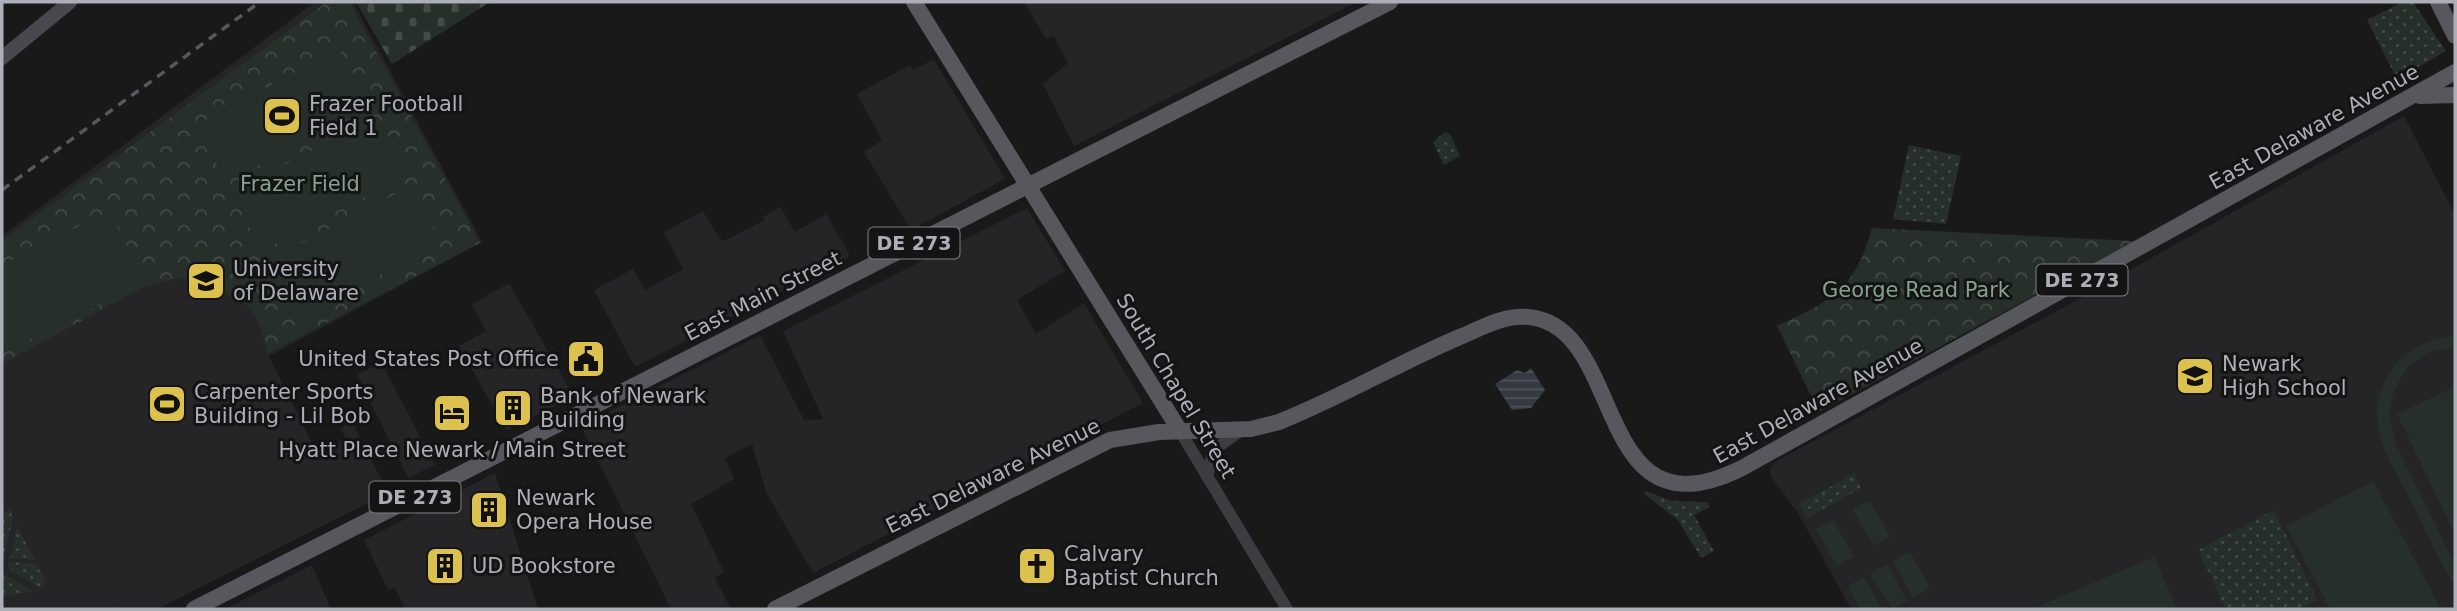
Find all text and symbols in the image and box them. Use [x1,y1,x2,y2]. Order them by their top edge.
street label: East Delaware Avenue [2205,59,2423,195]
place label: Frazer Football Field 1 [309,92,463,140]
sports icon: Frazer Football Field 1 [261,95,303,137]
park label: Frazer Field [240,172,360,196]
road number: DE 273 [869,228,960,258]
street label: East Main Street [681,246,845,346]
place label: University of Delaware [233,257,359,305]
school or university icon: University of Delaware [185,260,227,302]
road number: DE 273 [2036,264,2128,296]
park label: George Read Park [1822,278,2011,302]
street label: South Chapel Street [1111,289,1241,483]
street label: East Delaware Avenue [1709,333,1927,469]
public building icon: United States Post Office [565,338,607,380]
place label: United States Post Office [298,347,559,371]
place label: Newark High School [2222,352,2347,400]
school or university icon: Newark High School [2174,355,2216,397]
place label: Carpenter Sports Building - Lil Bob [194,380,374,428]
sports icon: Carpenter Sports Building - Lil Bob [146,383,188,425]
place label: Bank of Newark Building [540,384,707,432]
building icon: Bank of Newark Building [492,387,534,429]
hotel icon: Hyatt Place Newark / Main Street [431,392,473,434]
street label: East Delaware Avenue [882,414,1104,538]
place label: Hyatt Place Newark / Main Street [278,438,626,462]
road number: DE 273 [370,482,460,512]
place label: Newark Opera House [516,486,653,534]
building icon: Newark Opera House [468,489,510,531]
place label: Calvary Baptist Church [1064,542,1219,590]
building icon: UD Bookstore [424,545,466,587]
church icon: Calvary Baptist Church [1016,545,1058,587]
place label: UD Bookstore [472,554,616,578]

